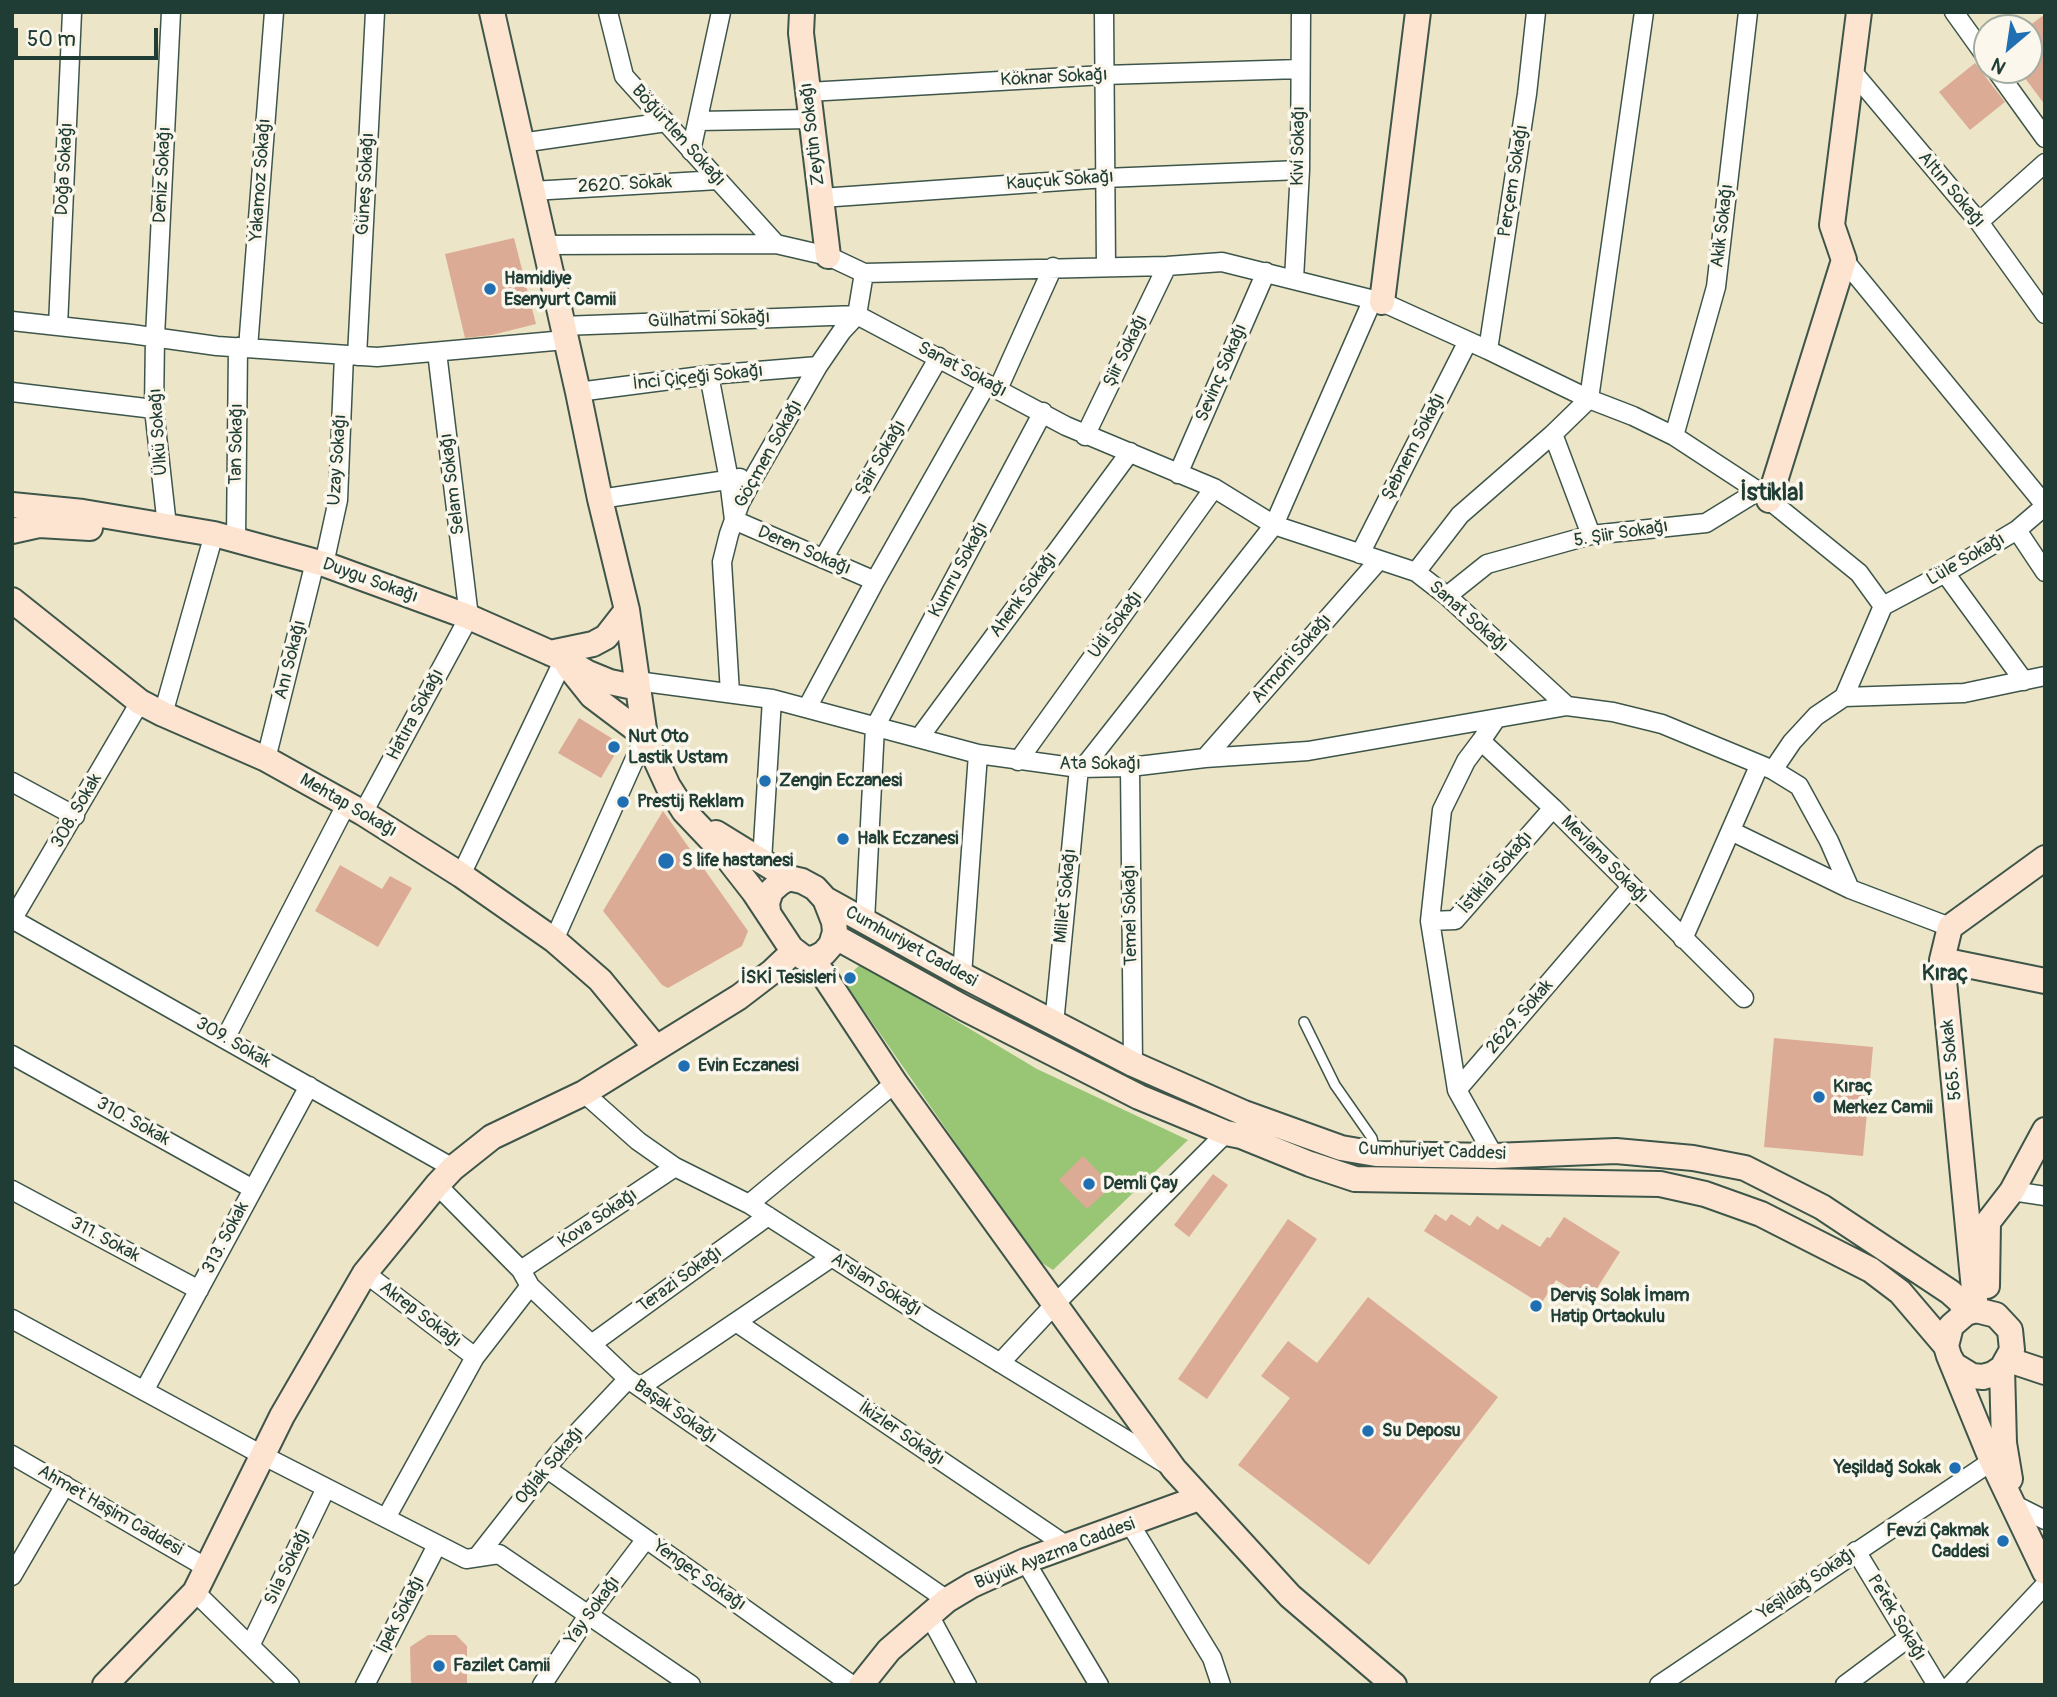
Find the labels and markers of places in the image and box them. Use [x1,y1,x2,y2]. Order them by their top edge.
place label: Hamidiye Esenyurt Camii [504,268,616,310]
marker: Hamidiye Esenyurt Camii [482,281,498,297]
place label: Nut Oto Lastik Ustam [628,726,728,768]
marker: Nut Oto Lastik Ustam [606,739,622,755]
place label: Zengin Eczanesi [779,770,902,792]
marker: Zengin Eczanesi [757,773,773,789]
place label: Prestij Reklam [637,791,744,813]
marker: Prestij Reklam [615,794,631,810]
place label: Halk Eczanesi [857,828,958,850]
marker: Halk Eczanesi [835,831,851,847]
place label: S life hastanesi [682,850,793,872]
marker: S life hastanesi [656,851,676,871]
place label: İSKİ Tesisleri [741,967,836,989]
marker: İSKİ Tesisleri [842,970,858,986]
place label: Evin Eczanesi [698,1055,799,1077]
marker: Evin Eczanesi [676,1058,692,1074]
place label: Kıraç Merkez Camii [1833,1076,1933,1118]
marker: Kıraç Merkez Camii [1811,1089,1827,1105]
place label: Demli Çay [1103,1173,1178,1195]
marker: Demli Çay [1081,1176,1097,1192]
place label: Derviş Solak İmam Hatip Ortaokulu [1550,1285,1689,1328]
marker: Derviş Solak İmam Hatip Ortaokulu [1528,1298,1544,1314]
place label: Su Deposu [1382,1420,1461,1442]
marker: Su Deposu [1360,1423,1376,1439]
place label: Yeşildağ Sokak [1834,1457,1941,1479]
marker: Yeşildağ Sokak [1947,1460,1963,1476]
place label: Fevzi Çakmak Caddesi [1886,1520,1989,1562]
marker: Fevzi Çakmak Caddesi [1995,1533,2011,1549]
place label: Fazilet Camii [453,1655,550,1677]
marker: Fazilet Camii [431,1658,447,1674]

